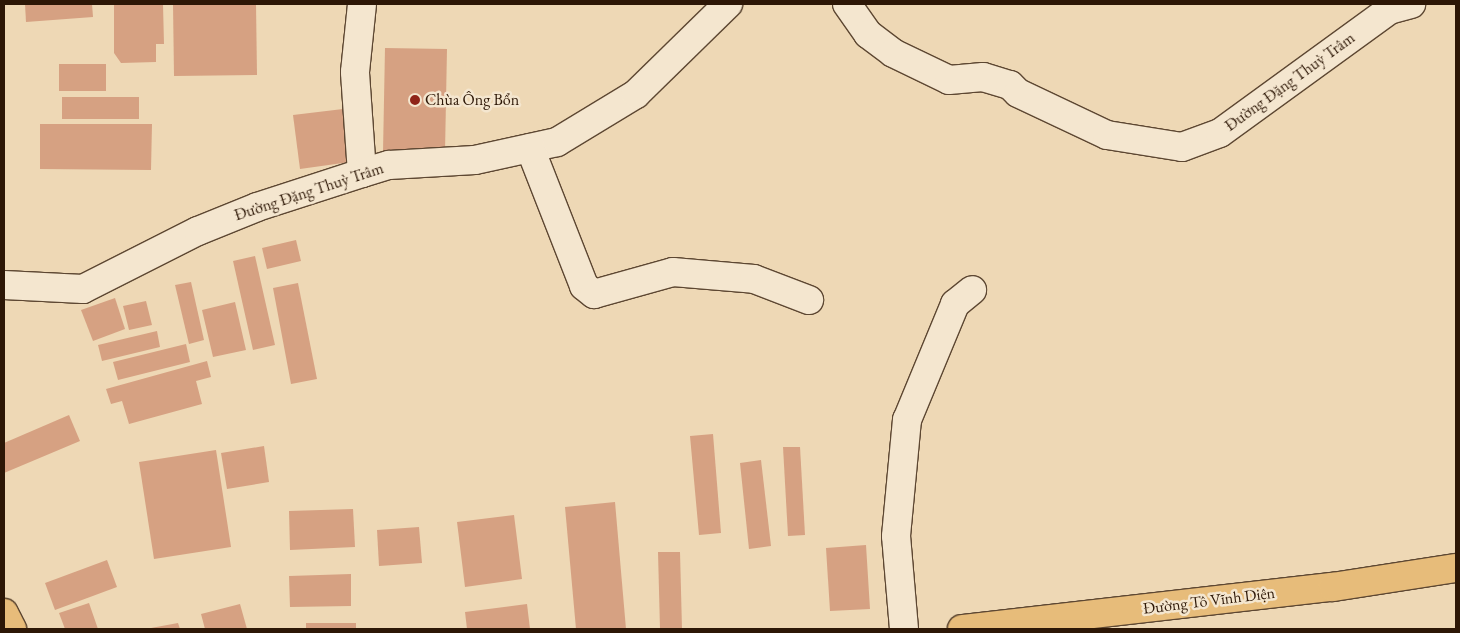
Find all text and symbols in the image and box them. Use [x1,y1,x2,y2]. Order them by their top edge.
street label: Đường Đặng Thuỳ Trâm [1221,28,1359,136]
place label: Chùa Ông Bổn [425,90,519,110]
marker: Chùa Ông Bổn [409,94,421,106]
street label: Đường Đặng Thuỳ Trâm [232,159,386,225]
street label: Đường Tô Vĩnh Diện [1142,583,1276,619]

